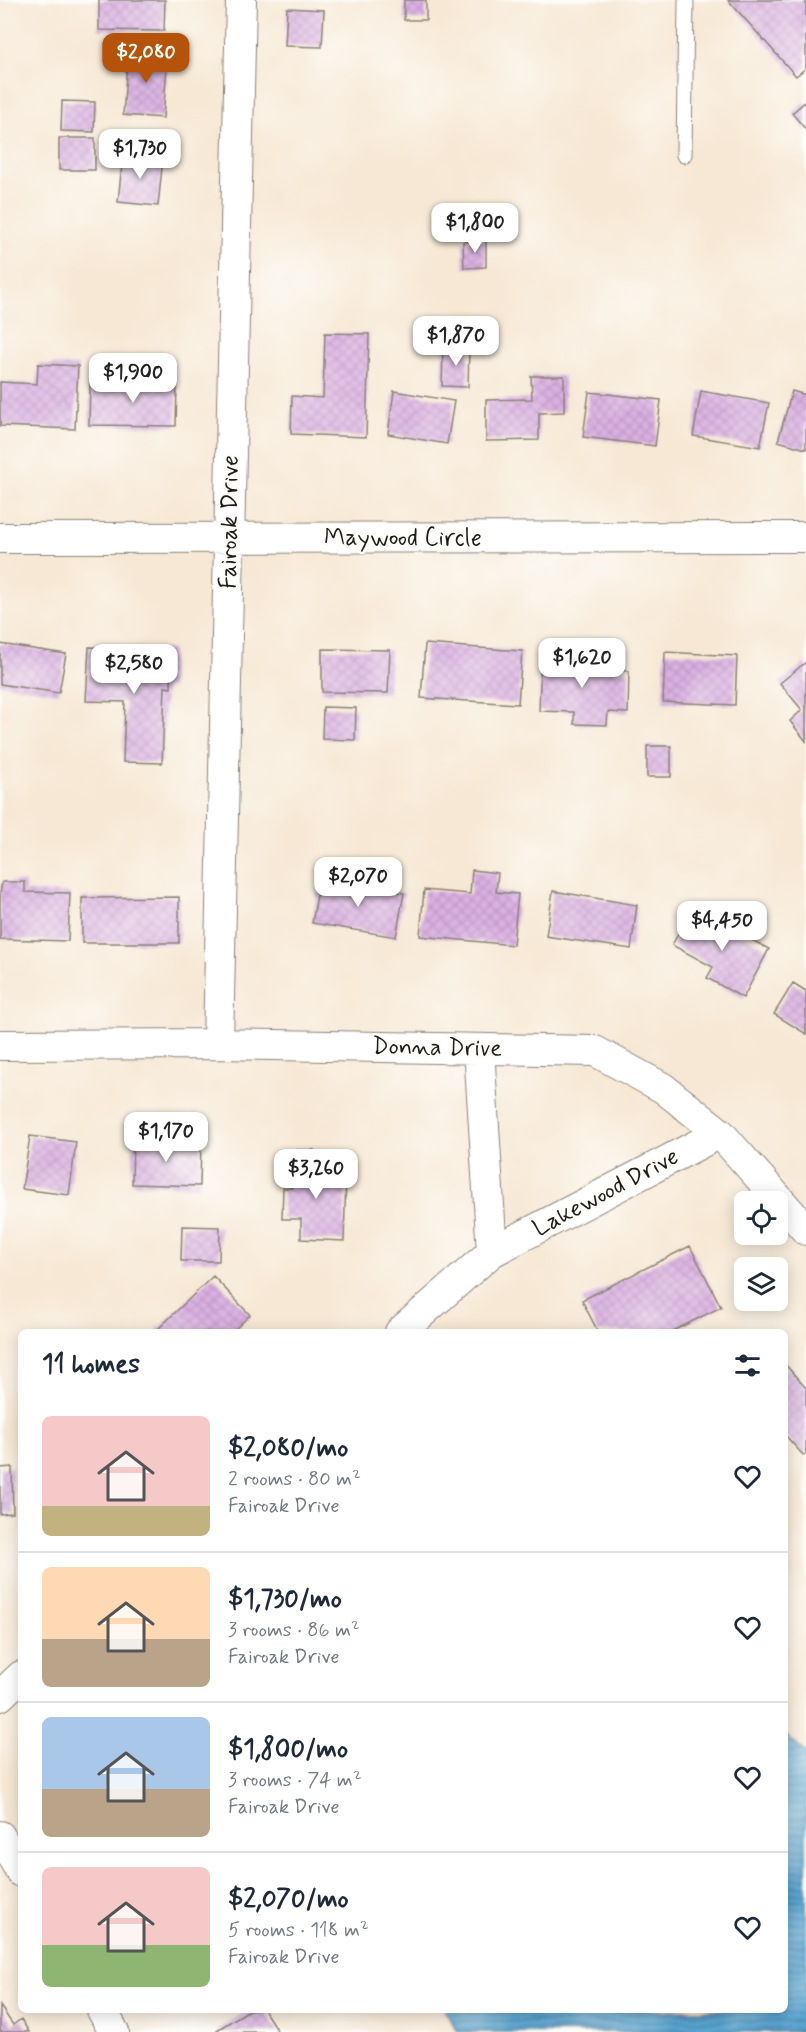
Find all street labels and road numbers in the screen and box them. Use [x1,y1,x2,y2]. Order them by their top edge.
street label: Fairoak Drive [213,455,247,589]
street label: Maywood Circle [324,523,482,554]
street label: Donna Drive [372,1031,502,1065]
street label: Lakewood Drive [528,1142,684,1244]

